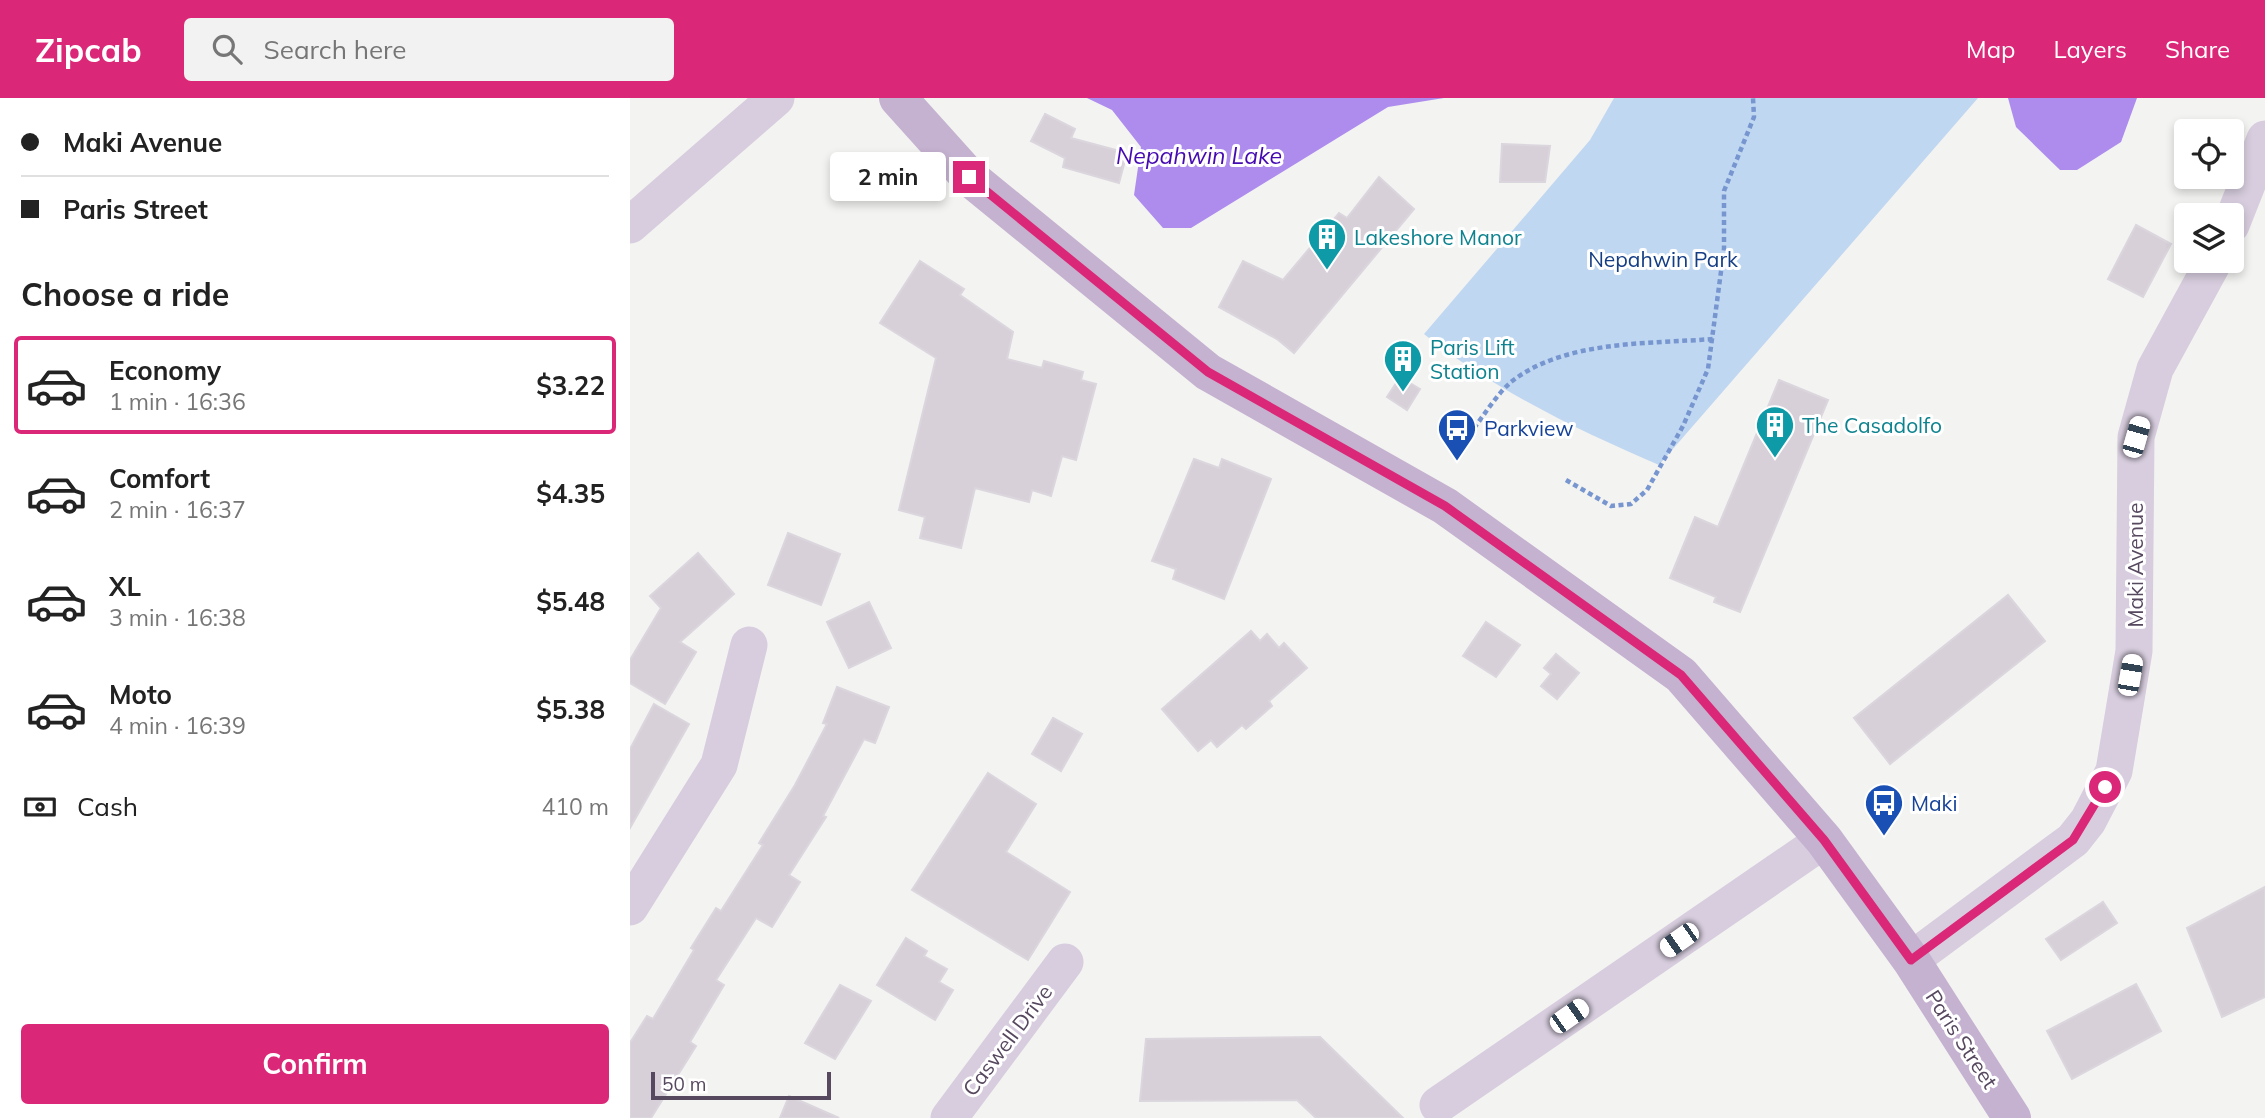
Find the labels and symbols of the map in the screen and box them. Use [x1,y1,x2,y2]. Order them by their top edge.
water label: Nepahwin Lake [1116,141,1282,170]
callout: 2 min [829,153,944,202]
route end [953,161,985,193]
building icon: Lakeshore Manor [1306,216,1348,271]
place label: Lakeshore Manor [1354,224,1522,250]
park label: Nepahwin Park [1588,246,1738,272]
place label: Paris Lift Station [1430,334,1515,384]
building icon: Paris Lift Station [1382,338,1424,393]
building icon: The Casadolfo [1754,404,1796,459]
bus stop icon: Parkview [1436,407,1478,462]
place label: The Casadolfo [1802,412,1942,438]
car [2121,414,2152,460]
place label: Parkview [1484,415,1574,441]
street label: Maki Avenue [2122,502,2148,628]
car [2117,652,2144,698]
route start [2089,771,2121,803]
bus stop icon: Maki [1863,782,1905,837]
place label: Maki [1911,790,1957,816]
car [1656,919,1703,961]
street label: Caswell Drive [957,979,1057,1101]
street label: Paris Street [1920,985,2004,1093]
car [1546,995,1593,1037]
scale bar [651,1069,831,1101]

